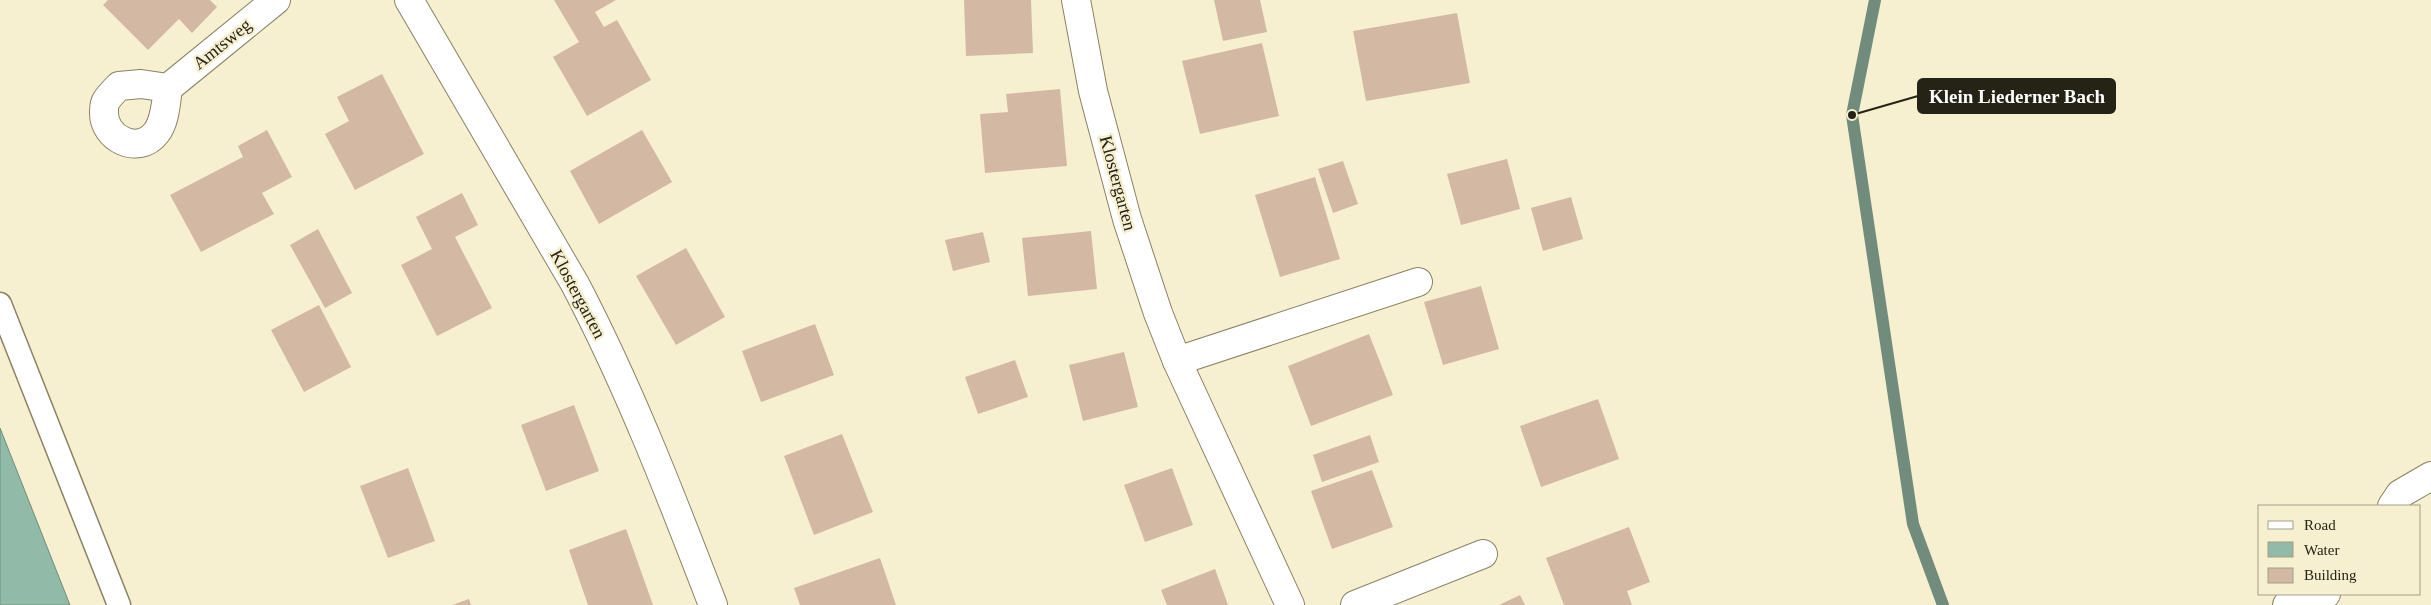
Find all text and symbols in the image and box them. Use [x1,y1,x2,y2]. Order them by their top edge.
street label: Amtsweg [189,15,255,73]
callout: Klein Liederner Bach [1918,79,2115,113]
text: Klein Liederner Bach [1929,86,2105,107]
street label: Klostergarten [1096,133,1140,233]
street label: Klostergarten [546,246,610,342]
legend [2258,505,2421,595]
text: Road [2304,517,2336,533]
text: Water [2304,542,2339,558]
text: Building [2304,567,2357,583]

